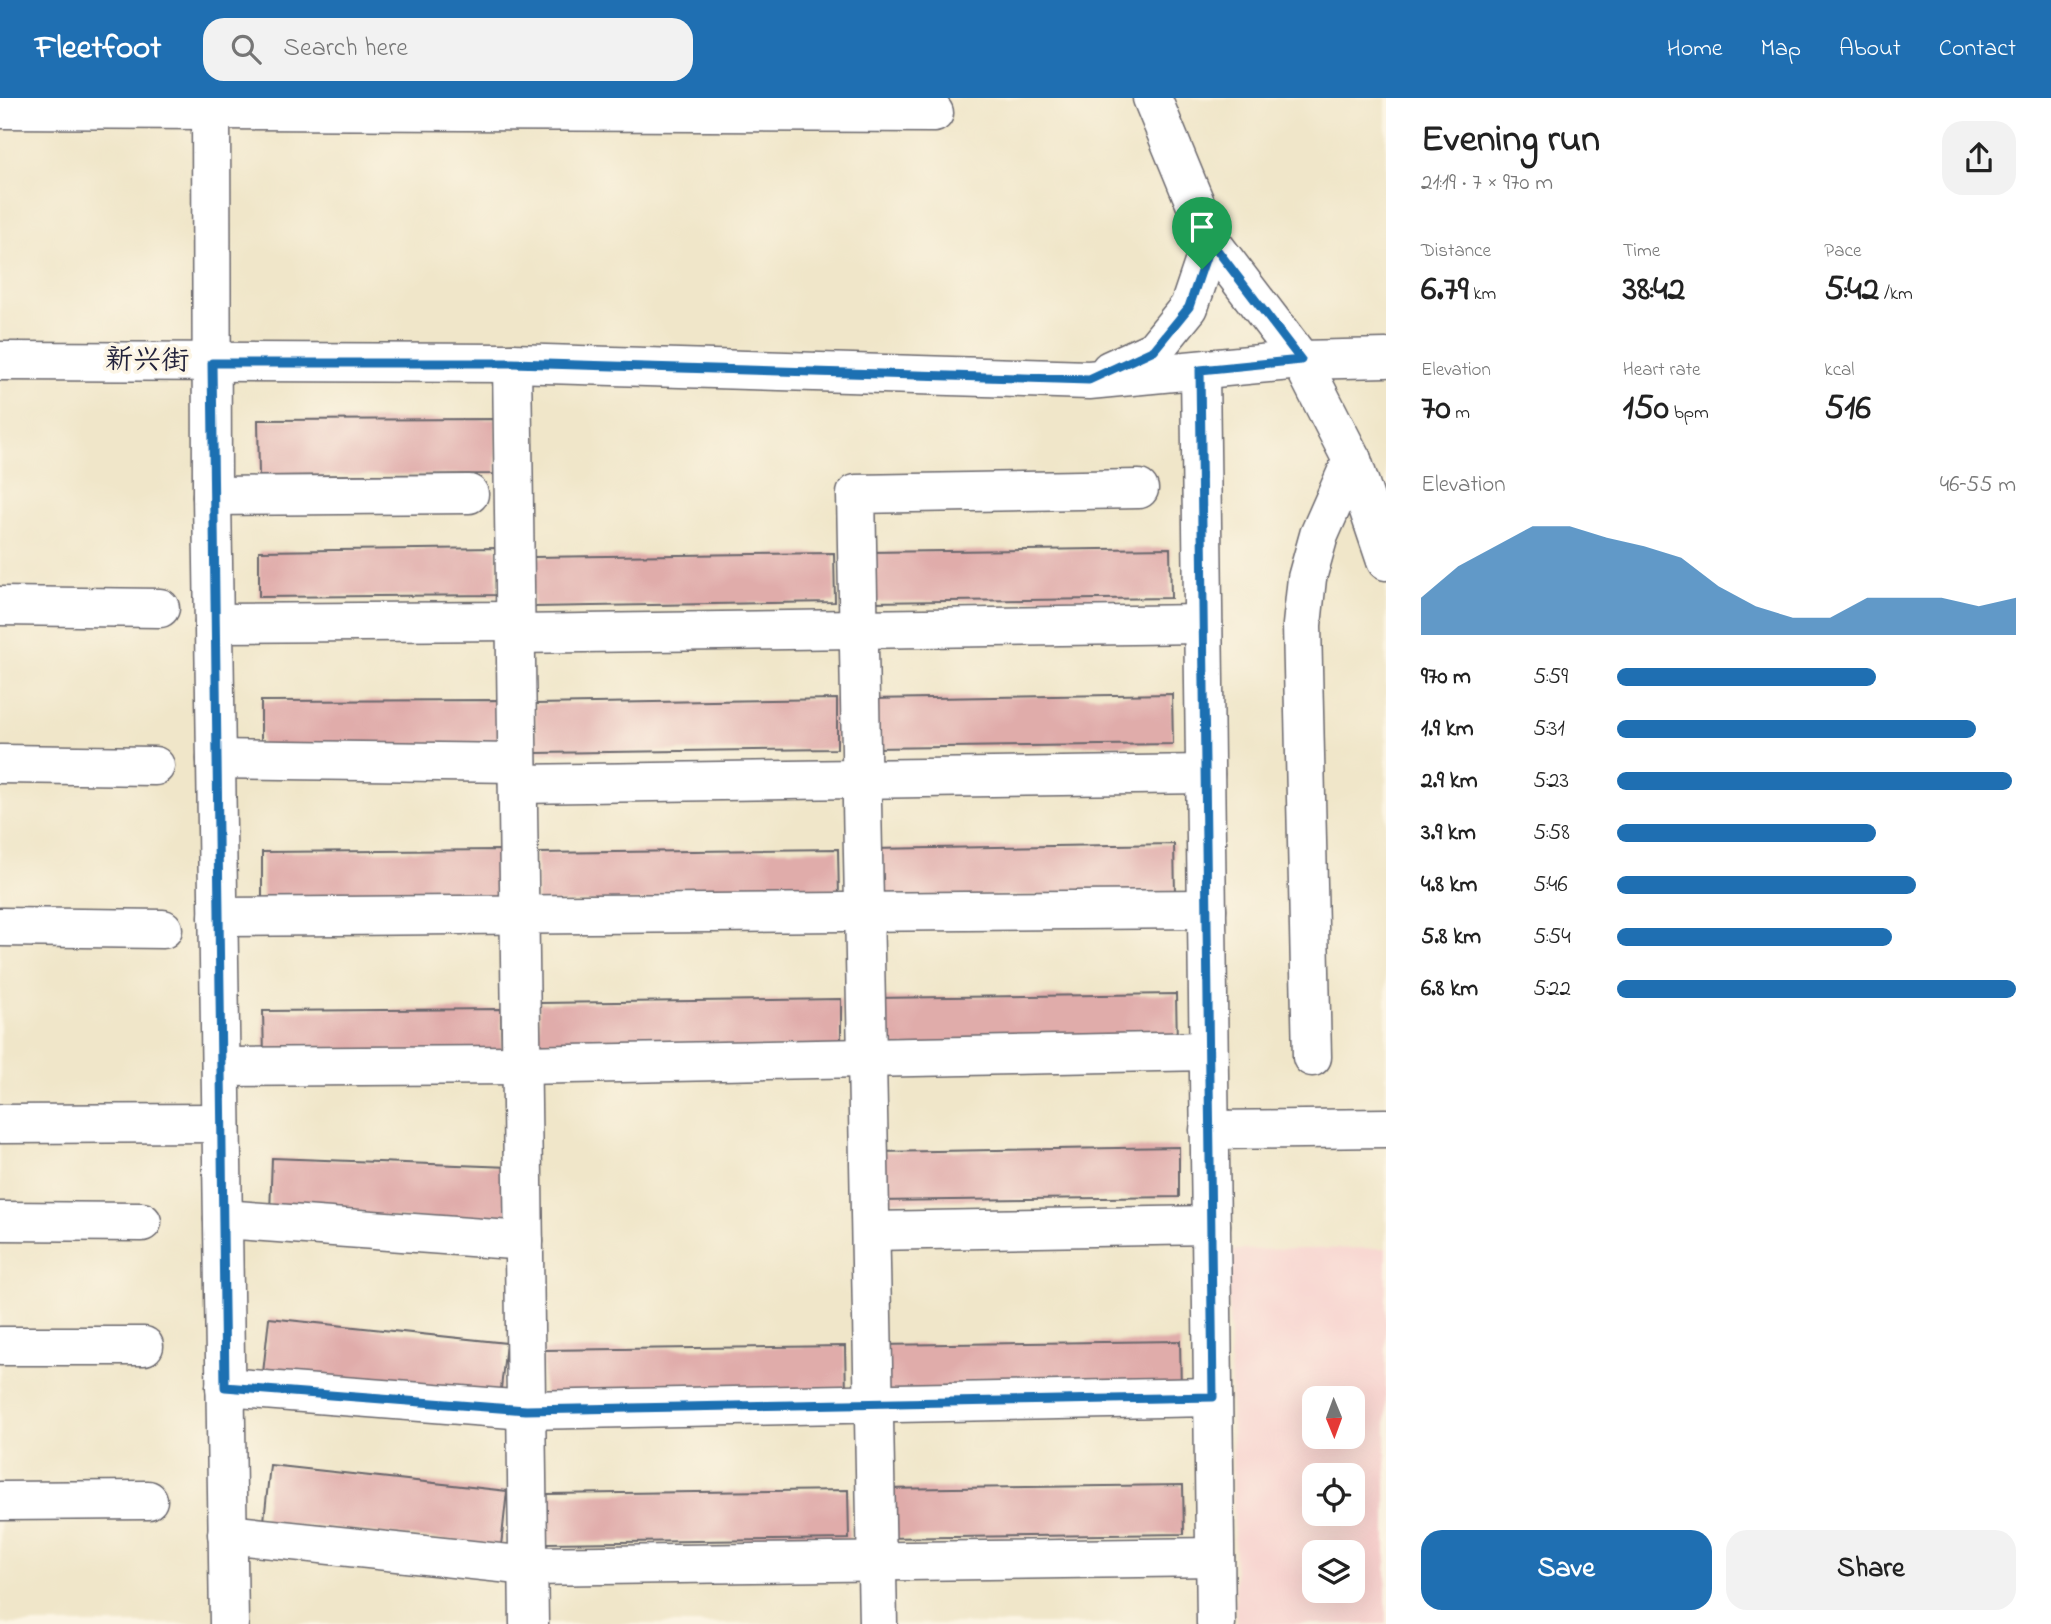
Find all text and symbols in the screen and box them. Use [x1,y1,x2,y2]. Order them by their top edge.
search box [203,18,693,81]
text: Fleetfoot [35,25,161,73]
icon: search [227,30,265,68]
text: Search here [283,30,408,68]
text: Home [1667,32,1723,67]
text: Map [1761,32,1801,67]
text: About [1839,32,1901,67]
text: Contact [1939,32,2016,67]
text: Evening run [1421,113,1600,169]
button: share [1942,121,2016,195]
text: 21:19 · 7 × 970 m [1421,167,1553,200]
pin [1172,197,1232,269]
icon: arrive [1183,208,1221,246]
text: Distance [1421,238,1491,265]
text: Time [1623,238,1660,265]
text: Pace [1824,238,1861,265]
text: 6.79 [1421,265,1469,316]
text: 38:42 [1623,265,1685,316]
text: 5:42 [1824,265,1879,316]
text: km [1469,281,1496,308]
text: /km [1879,281,1913,308]
street label: 新兴街 [105,341,189,383]
text: Elevation [1421,357,1491,384]
text: Heart rate [1623,357,1701,384]
text: kcal [1824,357,1855,384]
text: 70 [1421,384,1451,435]
text: 150 [1623,384,1669,435]
text: 516 [1824,384,1871,435]
text: m [1451,400,1470,427]
text: bpm [1669,400,1709,427]
text: Elevation [1421,469,1506,502]
text: 46–55 m [1940,469,2016,502]
text: 970 m [1421,661,1471,694]
text: 5:59 [1533,661,1568,694]
text: 1.9 km [1421,713,1474,746]
text: 5:31 [1533,713,1565,746]
text: 2.9 km [1421,765,1478,798]
text: 5:23 [1533,765,1569,798]
text: 3.9 km [1421,817,1476,850]
text: 5:58 [1533,817,1570,850]
text: 4.8 km [1421,869,1477,902]
text: 5:46 [1533,869,1568,902]
text: 5.8 km [1421,921,1481,954]
text: 5:54 [1533,921,1571,954]
text: 6.8 km [1421,973,1478,1006]
text: 5:22 [1533,973,1571,1006]
north arrow [1302,1386,1365,1449]
map controls [1302,1386,1365,1603]
button: locate [1302,1463,1365,1526]
button: Save [1421,1530,1712,1610]
button: Share [1726,1530,2016,1610]
button: layers [1302,1540,1365,1603]

